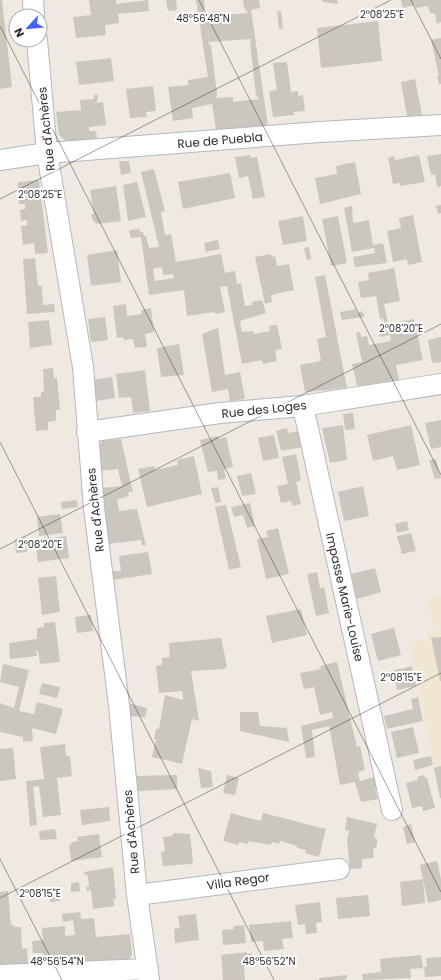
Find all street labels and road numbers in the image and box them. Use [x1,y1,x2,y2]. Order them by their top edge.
street label: Rue d'Achères [33,86,59,172]
street label: Rue de Puebla [177,128,263,152]
street label: Rue des Loges [221,396,307,422]
street label: Rue d'Achères [82,467,108,553]
street label: Impasse Marie-Louise [322,531,368,663]
street label: Rue d'Achères [119,789,143,875]
street label: Villa Regor [205,868,271,894]

